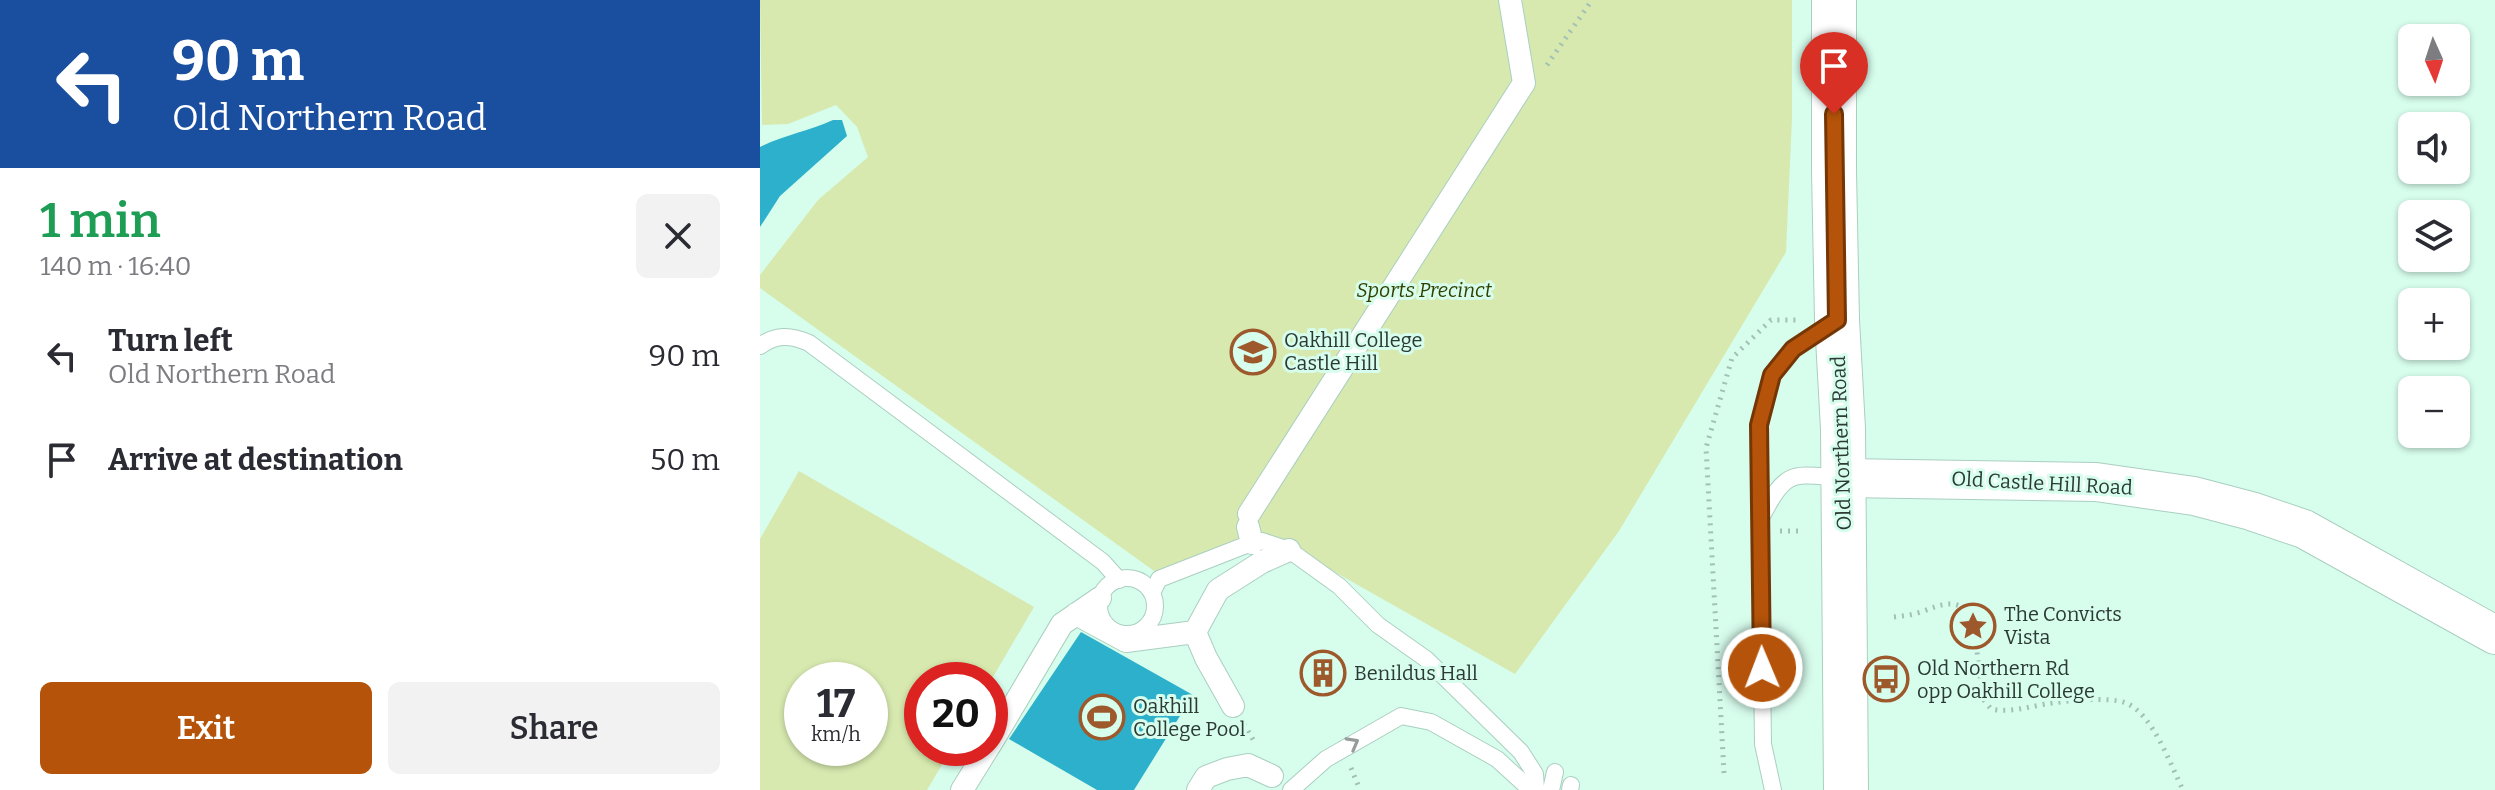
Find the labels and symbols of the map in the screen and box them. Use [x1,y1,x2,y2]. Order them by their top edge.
north arrow [2398,24,2470,96]
pin [1800,32,1868,114]
park label: Sports Precinct [1356,278,1493,302]
school or university icon: Oakhill College Castle Hill [1229,328,1277,376]
place label: Oakhill College Castle Hill [1284,328,1423,375]
street label: Old Northern Road [1826,355,1856,531]
street label: Old Castle Hill Road [1951,466,2133,500]
place icon: The Convicts Vista [1949,602,1997,650]
place label: The Convicts Vista [2004,602,2122,649]
position arrow [1720,626,1804,710]
building icon: Benildus Hall [1299,649,1347,697]
bus stop icon: Old Northern Rd opp Oakhill College [1862,655,1910,703]
place label: Old Northern Rd opp Oakhill College [1917,656,2095,703]
place label: Benildus Hall [1354,661,1478,685]
speed limit sign: 20 [904,662,1008,766]
sports icon: Oakhill College Pool [1078,693,1126,741]
place label: Oakhill College Pool [1133,694,1246,741]
one-way arrow [1344,737,1358,753]

